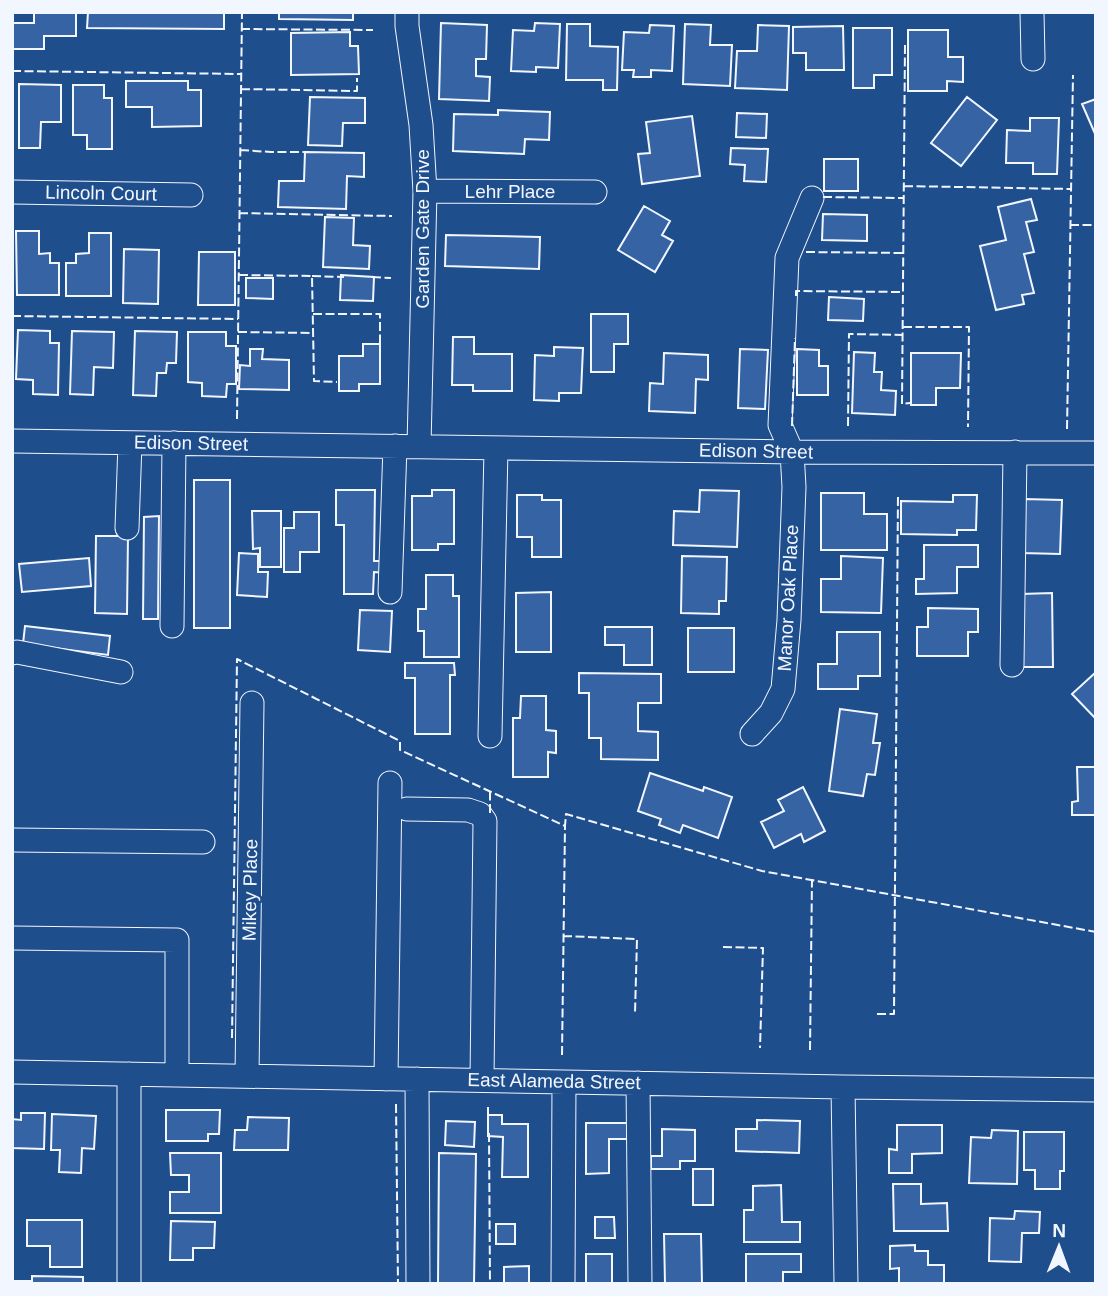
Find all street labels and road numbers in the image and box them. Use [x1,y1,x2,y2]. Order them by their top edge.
street label: Garden Gate Drive [412,149,433,309]
street label: Lehr Place [465,181,555,202]
street label: Lincoln Court [45,182,158,204]
street label: Edison Street [134,432,249,455]
street label: Edison Street [699,440,814,463]
street label: Manor Oak Place [774,524,802,672]
street label: Mikey Place [239,839,261,941]
street label: East Alameda Street [467,1069,641,1093]

